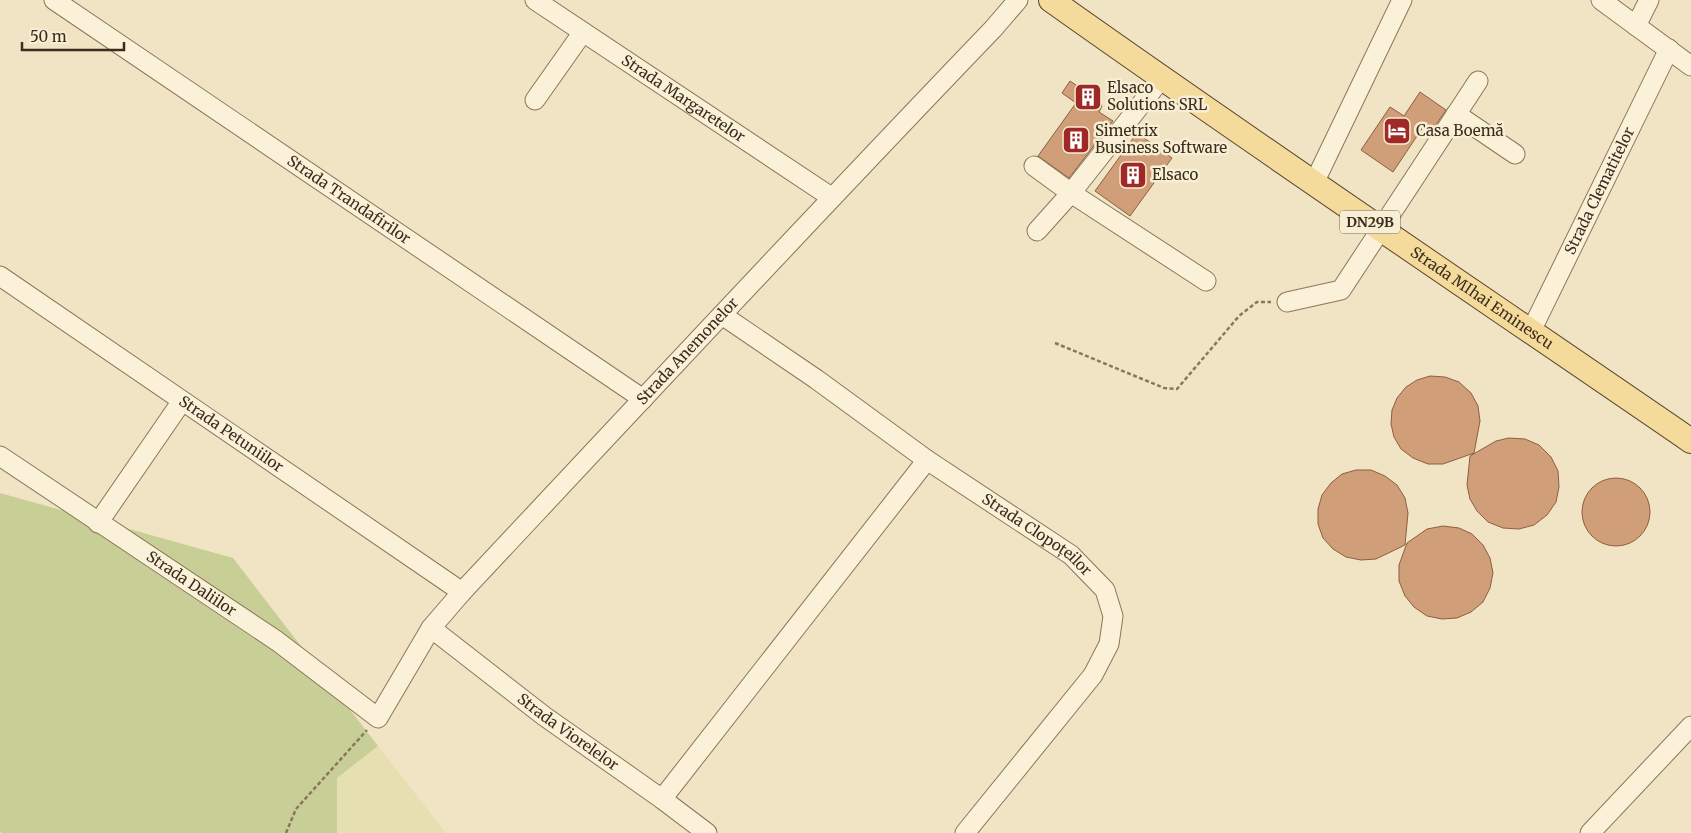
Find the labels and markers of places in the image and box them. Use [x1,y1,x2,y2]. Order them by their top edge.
place label: Elsaco Solutions SRL [1107,78,1208,114]
building icon: Elsaco Solutions SRL [1073,82,1103,112]
hotel icon: Casa Boemă [1382,116,1412,146]
place label: Simetrix Business Software [1095,121,1227,157]
place label: Casa Boemă [1416,121,1504,140]
building icon: Simetrix Business Software [1061,125,1091,155]
building icon: Elsaco [1118,160,1148,190]
place label: Elsaco [1152,165,1198,184]

